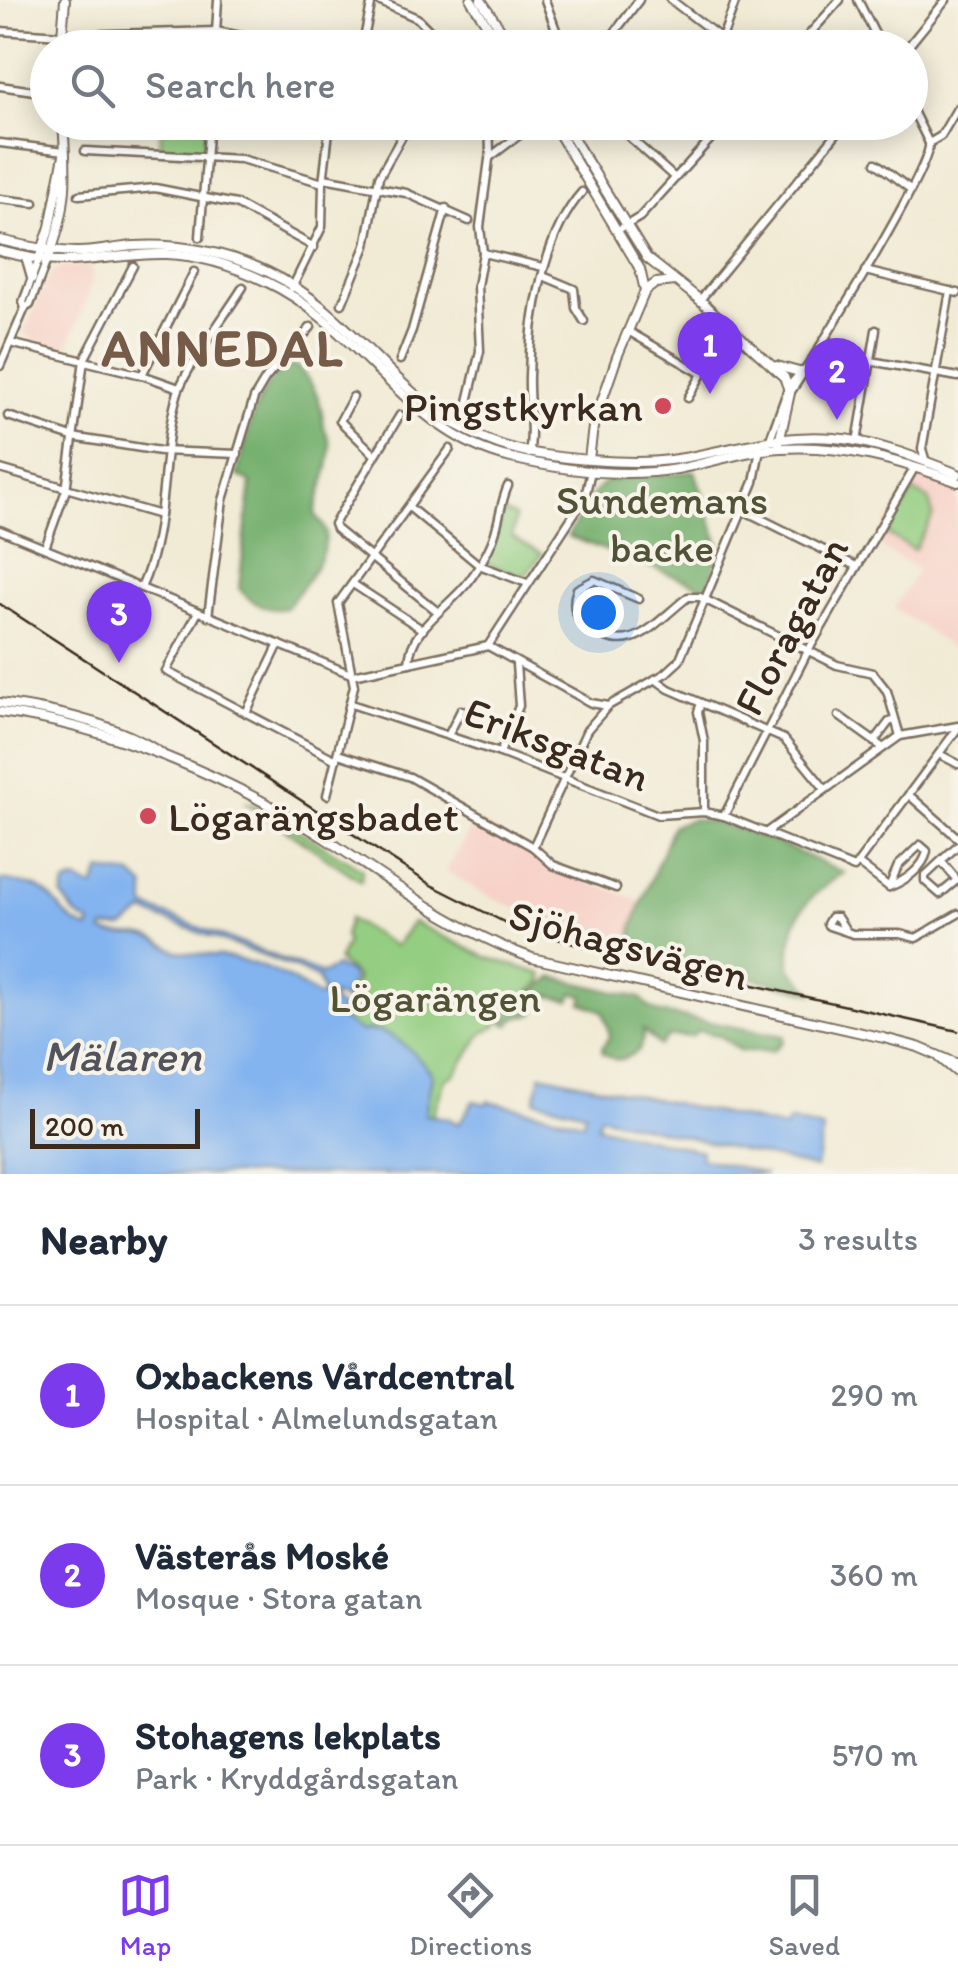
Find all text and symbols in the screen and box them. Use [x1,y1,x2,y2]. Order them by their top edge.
search box [30,30,928,140]
icon: search [65,58,120,113]
text: Search here [145,62,336,108]
pin: 1 [678,312,742,394]
district label: ANNEDAL [101,317,345,379]
pin: 2 [804,338,870,420]
place label: Pingstkyrkan [403,381,643,432]
marker: Pingstkyrkan [652,395,674,417]
park label: Sundemans backe [556,474,768,573]
street label: Floragatan [723,528,859,724]
pin: 3 [86,580,152,663]
your location [573,587,624,638]
street label: Eriksgatan [457,685,657,803]
place label: Lögarängsbadet [168,791,459,842]
marker: Lögarängsbadet [137,805,159,827]
street label: Sjöhagsvägen [504,889,754,1001]
park label: Lögarängen [329,972,541,1023]
water label: Mälaren [43,1028,202,1082]
scale bar [30,1104,200,1148]
text: 200 m [45,1109,124,1143]
text: Nearby [40,1214,167,1265]
text: 3 results [798,1220,918,1258]
text: Oxbackens Vårdcentral [135,1353,514,1399]
text: 1 [65,1376,80,1414]
text: 290 m [831,1376,918,1414]
text: Hospital · Almelundsgatan [135,1399,498,1437]
text: Västerås Moské [135,1533,389,1579]
text: 2 [64,1556,81,1594]
text: 360 m [830,1556,918,1594]
text: Mosque · Stora gatan [135,1579,422,1617]
text: Stohagens lekplats [135,1713,441,1759]
text: 3 [64,1736,81,1774]
text: 570 m [832,1736,918,1774]
text: Park · Kryddgårdsgatan [135,1759,458,1797]
tab: Map [118,1868,173,1962]
tab: Directions [409,1868,532,1962]
tab: Saved [768,1868,840,1962]

